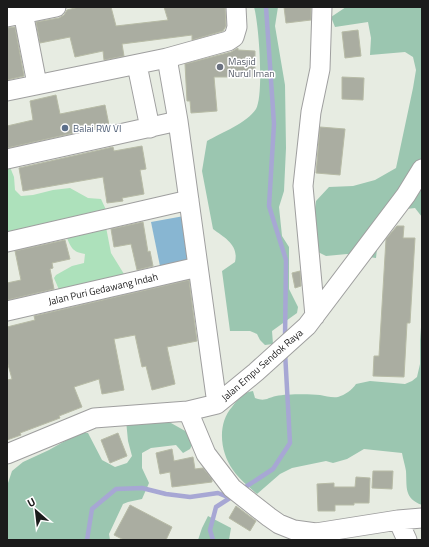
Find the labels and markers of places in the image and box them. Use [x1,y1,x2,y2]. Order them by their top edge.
place label: Masjid Nurul Iman [228,54,275,81]
marker: Masjid Nurul Iman [215,62,225,72]
place label: Balai RW VI [73,121,121,136]
marker: Balai RW VI [60,123,70,133]

